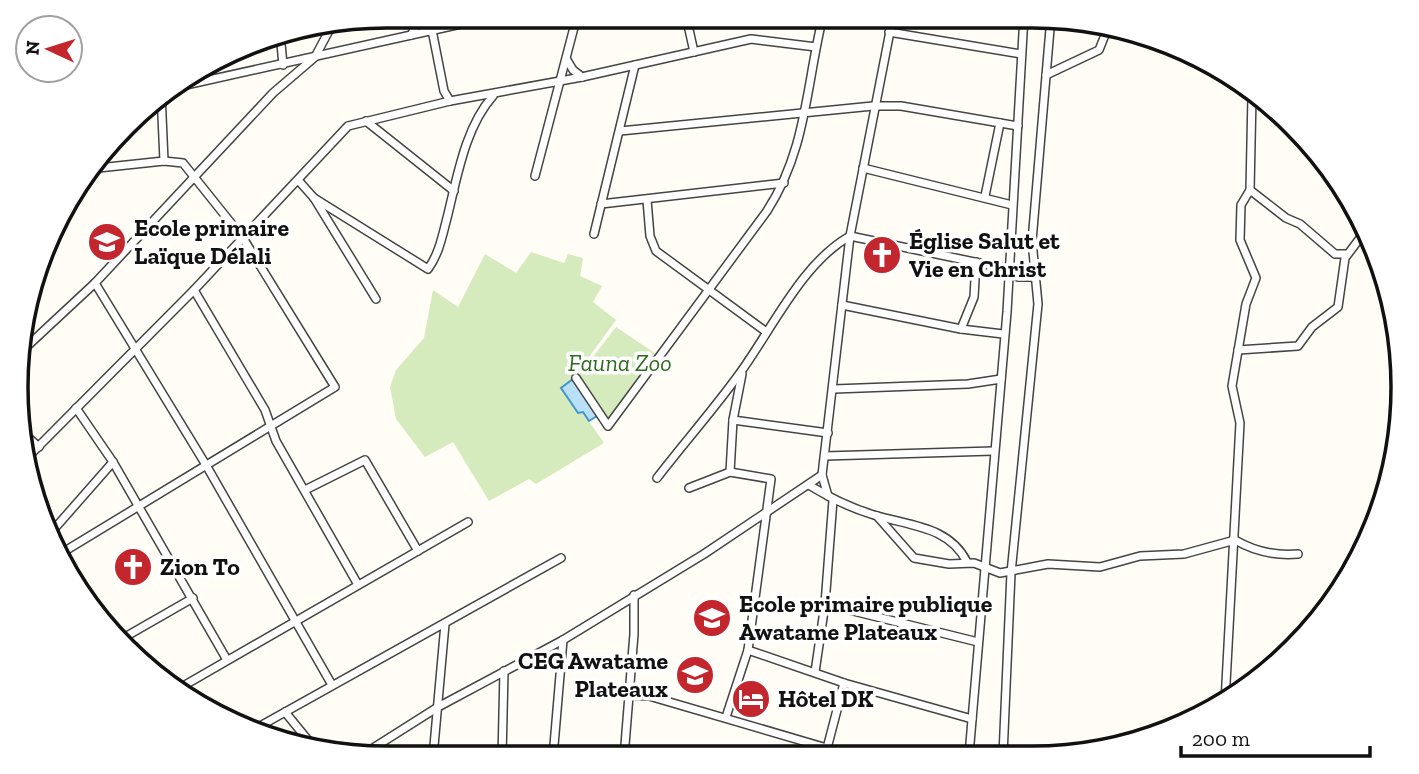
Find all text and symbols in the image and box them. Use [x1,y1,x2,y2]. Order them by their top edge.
north arrow [14,14,84,84]
text: N [21,40,45,56]
place label: Ecole primaire Laïque Délali [134,213,289,270]
school or university icon: Ecole primaire Laïque Délali [86,221,128,263]
place label: Église Salut et Vie en Christ [909,226,1060,283]
church icon: Église Salut et Vie en Christ [861,234,903,276]
park label: Fauna Zoo [568,348,672,377]
church icon: Zion To [112,546,154,588]
place label: Zion To [160,552,240,581]
place label: Ecole primaire publique Awatame Plateaux [739,589,993,646]
school or university icon: Ecole primaire publique Awatame Plateaux [691,597,733,639]
place label: CEG Awatame Plateaux [518,646,668,703]
school or university icon: CEG Awatame Plateaux [674,654,716,696]
hotel icon: Hôtel DK [730,678,772,720]
place label: Hôtel DK [778,684,874,713]
scale bar [1181,714,1370,758]
text: 200 m [1192,726,1250,751]

